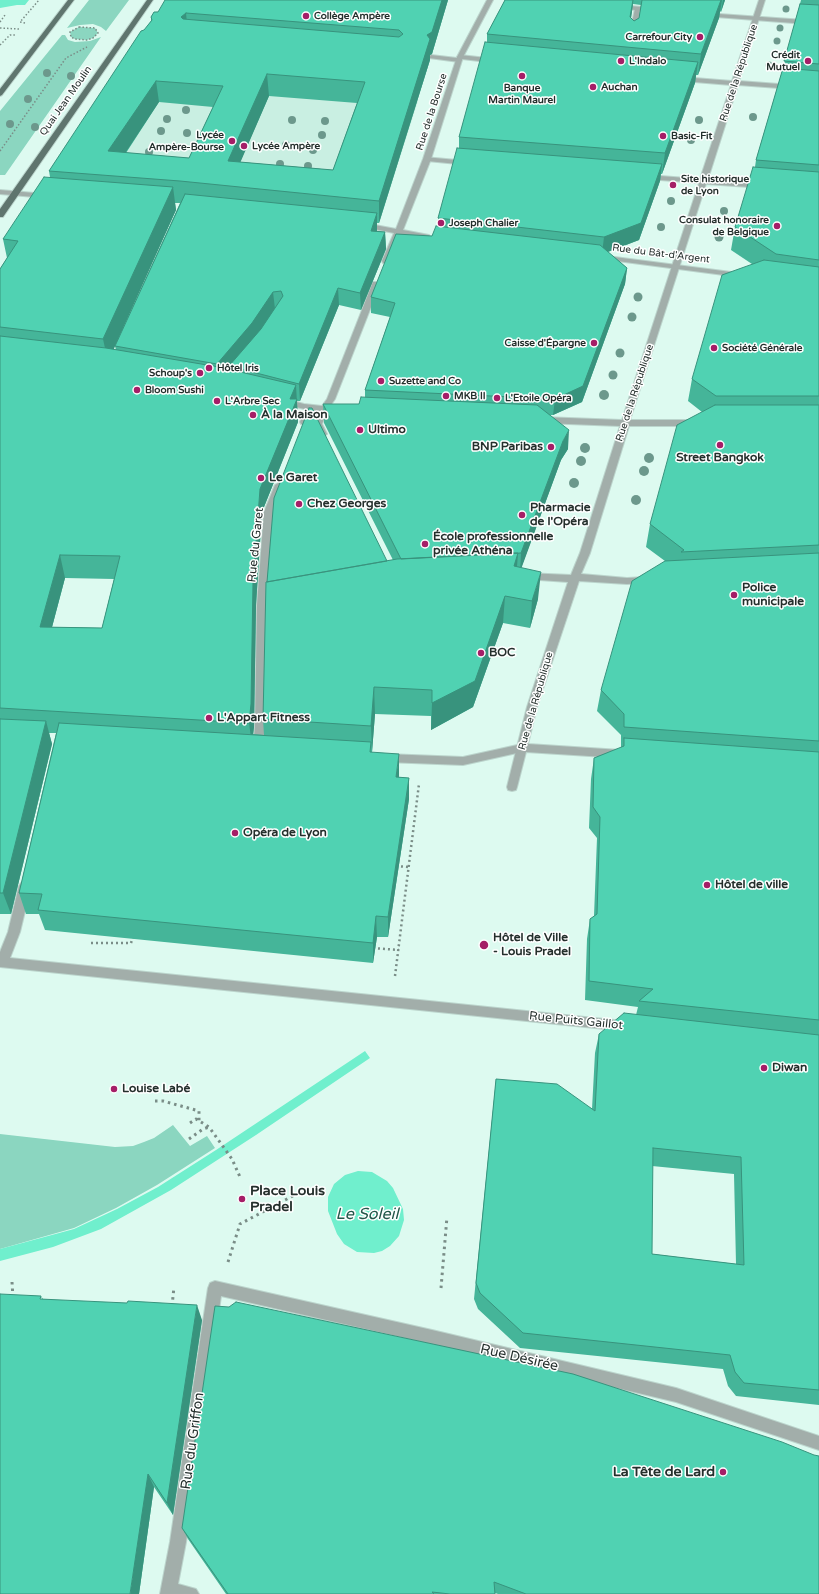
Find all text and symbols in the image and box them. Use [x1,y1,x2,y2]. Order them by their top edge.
place label: Collège Ampère [314,10,390,22]
marker: Collège Ampère [301,11,311,21]
street label: Rue de la République [718,23,760,123]
place label: Carrefour City [626,31,692,43]
marker: Carrefour City [695,32,705,42]
place label: Crédit Mutuel [766,49,800,72]
place label: L'Indalo [629,55,666,67]
marker: L'Indalo [616,56,626,66]
marker: Crédit Mutuel [803,56,813,66]
street label: Quai Jean Moulin [38,64,94,138]
marker: Banque Martin Maurel [517,71,527,81]
street label: Rue de la Bourse [414,72,450,152]
place label: Auchan [601,81,638,93]
place label: Banque Martin Maurel [488,82,556,106]
marker: Auchan [588,82,598,92]
place label: Lycée Ampère-Bourse [149,129,224,152]
place label: Basic-Fit [671,130,712,142]
marker: Basic-Fit [658,131,668,141]
marker: Lycée Ampère-Bourse [227,136,237,146]
place label: Lycée Ampère [252,140,320,152]
marker: Lycée Ampère [239,141,249,151]
place label: Site historique de Lyon [681,173,749,196]
marker: Site historique de Lyon [668,180,678,190]
place label: Consulat honoraire de Belgique [679,214,769,238]
place label: Joseph Chalier [449,217,518,229]
marker: Joseph Chalier [436,218,446,228]
marker: Consulat honoraire de Belgique [772,221,782,231]
street label: Rue du Bât-d'Argent [612,242,710,266]
place label: Caisse d'Épargne [505,337,586,349]
marker: Caisse d'Épargne [589,338,599,348]
place label: Société Générale [722,342,802,354]
street label: Rue de la République [614,343,656,443]
marker: Société Générale [709,343,719,353]
place label: Hôtel Iris [217,362,259,374]
marker: Hôtel Iris [204,363,214,373]
place label: Schoup's [149,367,192,379]
marker: Schoup's [195,368,205,378]
place label: Suzette and Co [389,375,461,387]
marker: Suzette and Co [376,376,386,386]
place label: Bloom Sushi [145,384,204,396]
marker: Bloom Sushi [132,385,142,395]
place label: MKB II [454,390,486,402]
marker: MKB II [441,391,451,401]
place label: L'Etoile Opéra [505,392,572,404]
marker: L'Etoile Opéra [492,393,502,403]
place label: L'Arbre Sec [225,395,280,407]
marker: L'Arbre Sec [212,396,222,406]
place label: À la Maison [261,408,328,422]
marker: À la Maison [248,410,258,420]
place label: Ultimo [368,423,406,437]
marker: Ultimo [355,425,365,435]
place label: BNP Paribas [472,440,543,454]
marker: Street Bangkok [715,440,725,450]
marker: BNP Paribas [546,442,556,452]
place label: Street Bangkok [676,451,764,465]
place label: Le Garet [269,471,317,485]
marker: Le Garet [256,473,266,483]
place label: Chez Georges [307,497,386,511]
marker: Chez Georges [294,499,304,509]
place label: Pharmacie de l'Opéra [530,501,591,529]
street label: Rue du Garet [245,507,267,583]
marker: Pharmacie de l'Opéra [517,510,527,520]
place label: École professionnelle privée Athéna [433,530,553,558]
marker: École professionnelle privée Athéna [420,539,430,549]
place label: Police municipale [742,581,804,609]
marker: Police municipale [729,590,739,600]
place label: BOC [489,646,515,660]
marker: BOC [476,648,486,658]
street label: Rue de la République [516,651,556,751]
place label: L'Appart Fitness [217,711,310,725]
marker: L'Appart Fitness [204,713,214,723]
place label: Opéra de Lyon [243,826,327,840]
marker: Opéra de Lyon [230,828,240,838]
place label: Hôtel de ville [715,878,788,892]
marker: Hôtel de ville [702,880,712,890]
place label: Hôtel de Ville - Louis Pradel [493,931,571,959]
marker: Hôtel de Ville - Louis Pradel [478,939,490,951]
street label: Rue Puits Gaillot [528,1009,624,1033]
place label: Diwan [772,1061,807,1075]
marker: Diwan [759,1063,769,1073]
place label: Louise Labé [122,1082,190,1096]
marker: Louise Labé [109,1084,119,1094]
place label: Place Louis Pradel [250,1183,325,1216]
marker: Place Louis Pradel [237,1194,247,1204]
water label: Le Soleil [335,1205,399,1225]
street label: Rue Désirée [478,1341,560,1375]
street label: Rue du Griffon [178,1391,208,1491]
place label: La Tête de Lard [613,1464,715,1480]
marker: La Tête de Lard [718,1467,728,1477]

